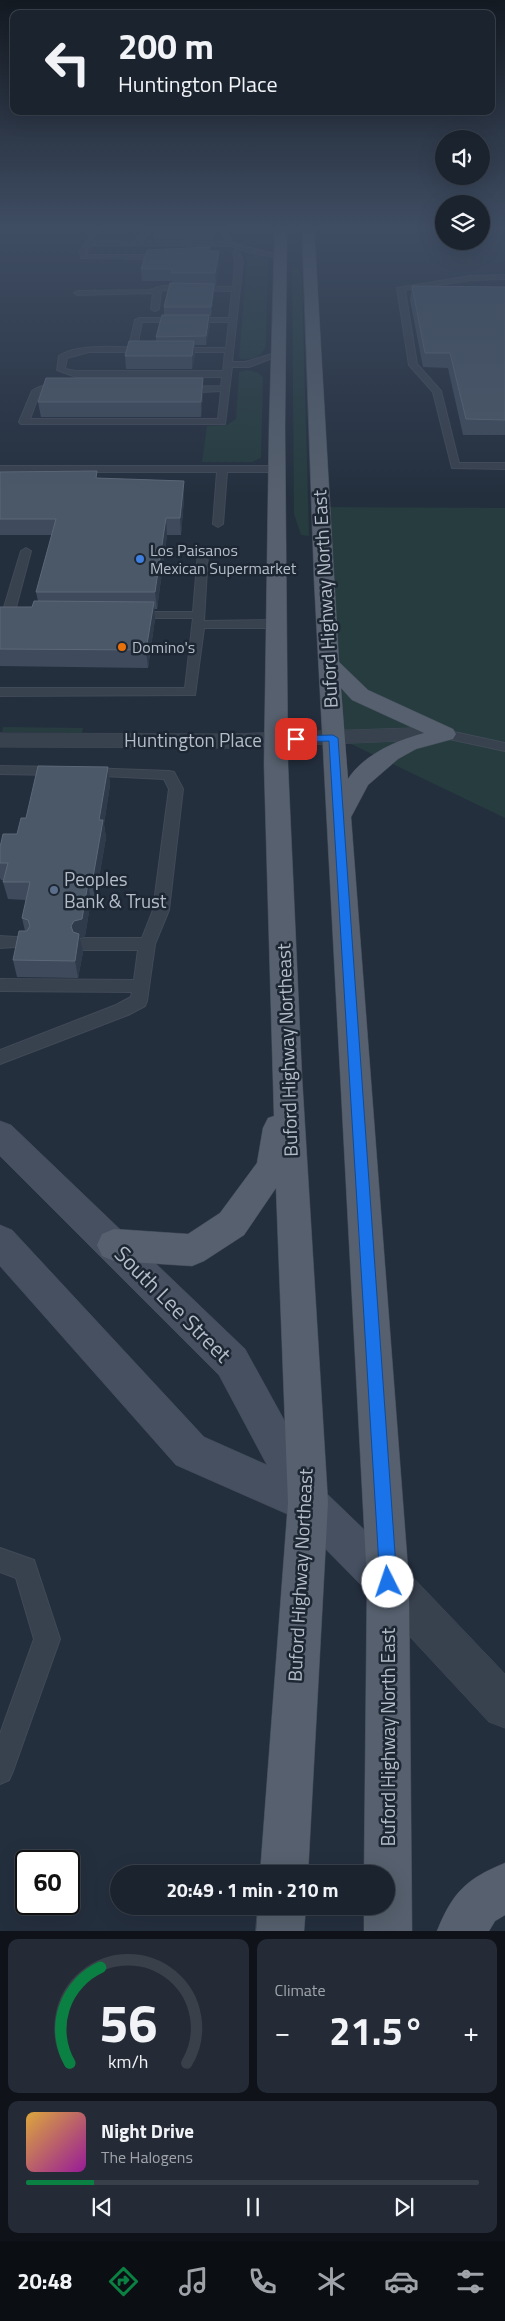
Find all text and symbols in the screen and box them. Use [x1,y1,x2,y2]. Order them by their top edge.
text: 200 m [118,19,214,73]
icon: left [35,30,100,95]
text: Huntington Place [118,67,278,101]
map controls [435,130,490,250]
button: sound [435,130,490,185]
button: layers [435,195,490,250]
street label: Buford Highway North East [304,489,345,709]
place label: Los Paisanos Mexican Supermarket [150,538,297,580]
marker: Los Paisanos Mexican Supermarket [134,553,146,565]
place label: Domino's [132,635,195,659]
marker: Domino's [116,641,128,653]
pin [275,718,317,760]
street label: Huntington Place [124,725,262,754]
icon: arrive [282,725,310,753]
place label: Peoples Bank & Trust [64,864,167,915]
marker: Peoples Bank & Trust [48,884,60,896]
street label: Buford Highway Northeast [268,943,305,1157]
street label: South Lee Street [107,1238,240,1371]
street label: Buford Highway Northeast [279,1467,320,1682]
position arrow [361,1555,413,1607]
street label: Buford Highway North East [373,1627,402,1846]
speed limit sign: 60 [15,1850,80,1915]
text: 20:49 · 1 min · 210 m [166,1875,339,1904]
text: Climate [275,1978,326,2002]
text: 56 [99,1983,157,2062]
text: 21.5° [329,2002,424,2060]
text: − [275,2010,290,2053]
text: + [463,2010,479,2053]
text: km/h [108,2048,148,2075]
text: Night Drive [101,2116,194,2145]
text: The Halogens [101,2145,193,2169]
icon: previous [88,2193,116,2221]
icon: pause [239,2193,267,2221]
icon: next [390,2193,418,2221]
text: 20:48 [17,2264,72,2298]
icon: directions [106,2264,141,2299]
icon: music [176,2264,211,2299]
icon: phone [245,2264,280,2299]
icon: climate [314,2264,349,2299]
icon: car [384,2264,419,2299]
icon: filters [453,2264,488,2299]

